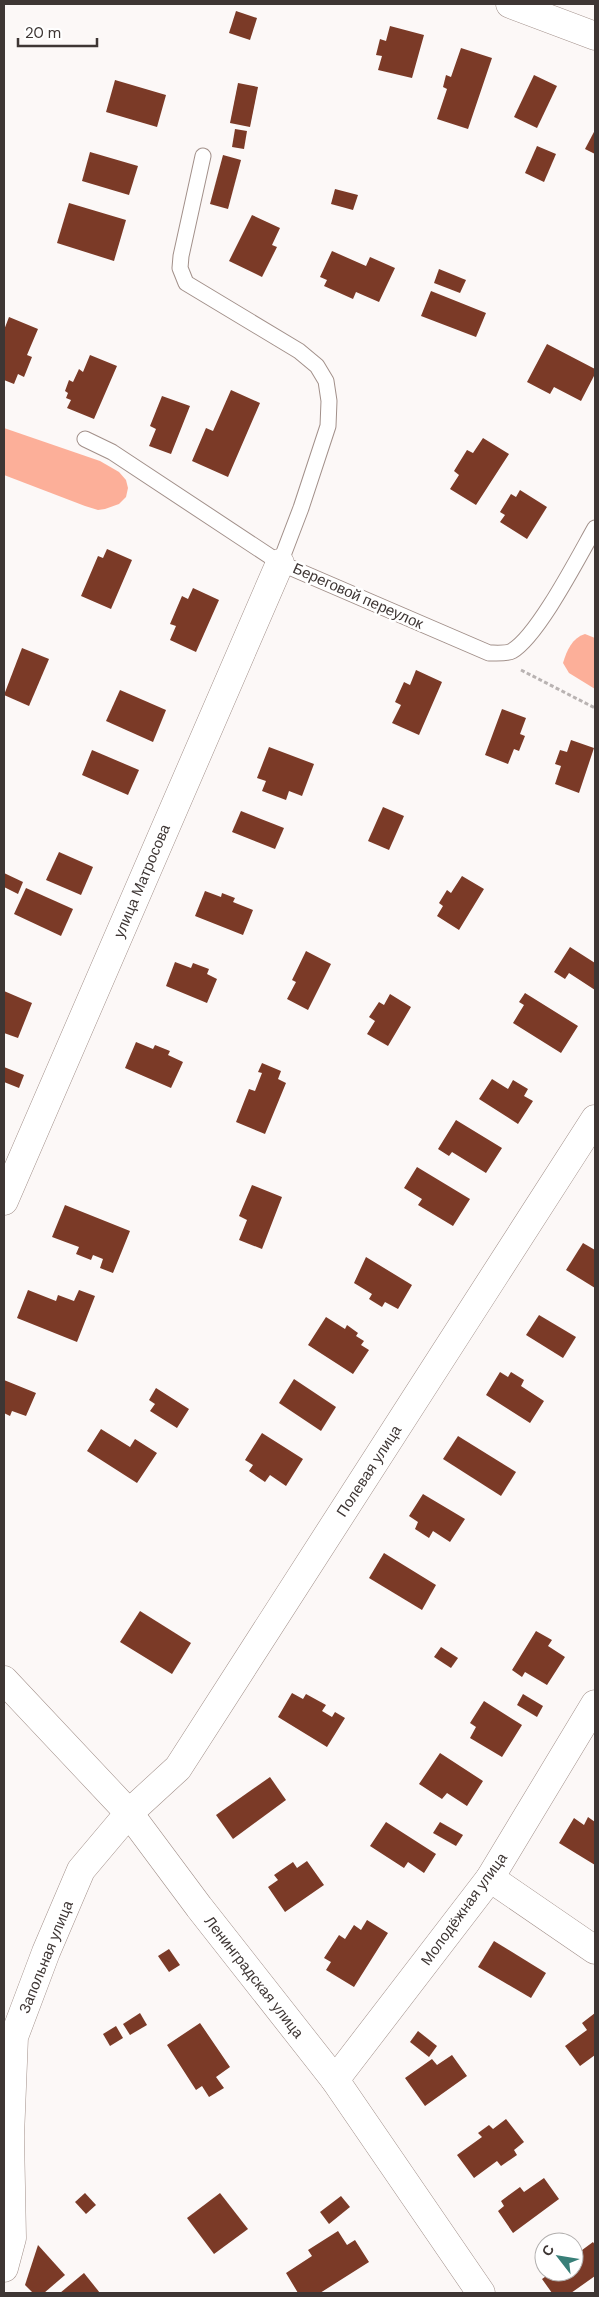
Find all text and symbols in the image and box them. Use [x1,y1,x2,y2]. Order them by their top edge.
scale bar [18,15,96,47]
text: 20 m [25,23,61,43]
street label: Береговой переулок [290,558,427,634]
street label: улица Матросова [109,821,175,941]
street label: Полевая улица [332,1421,406,1521]
street label: Молодёжная улица [416,1848,512,1969]
street label: Запольная улица [14,1897,78,2016]
street label: Ленинградская улица [200,1912,308,2043]
north arrow [534,2232,584,2282]
text: С [538,2241,558,2259]

